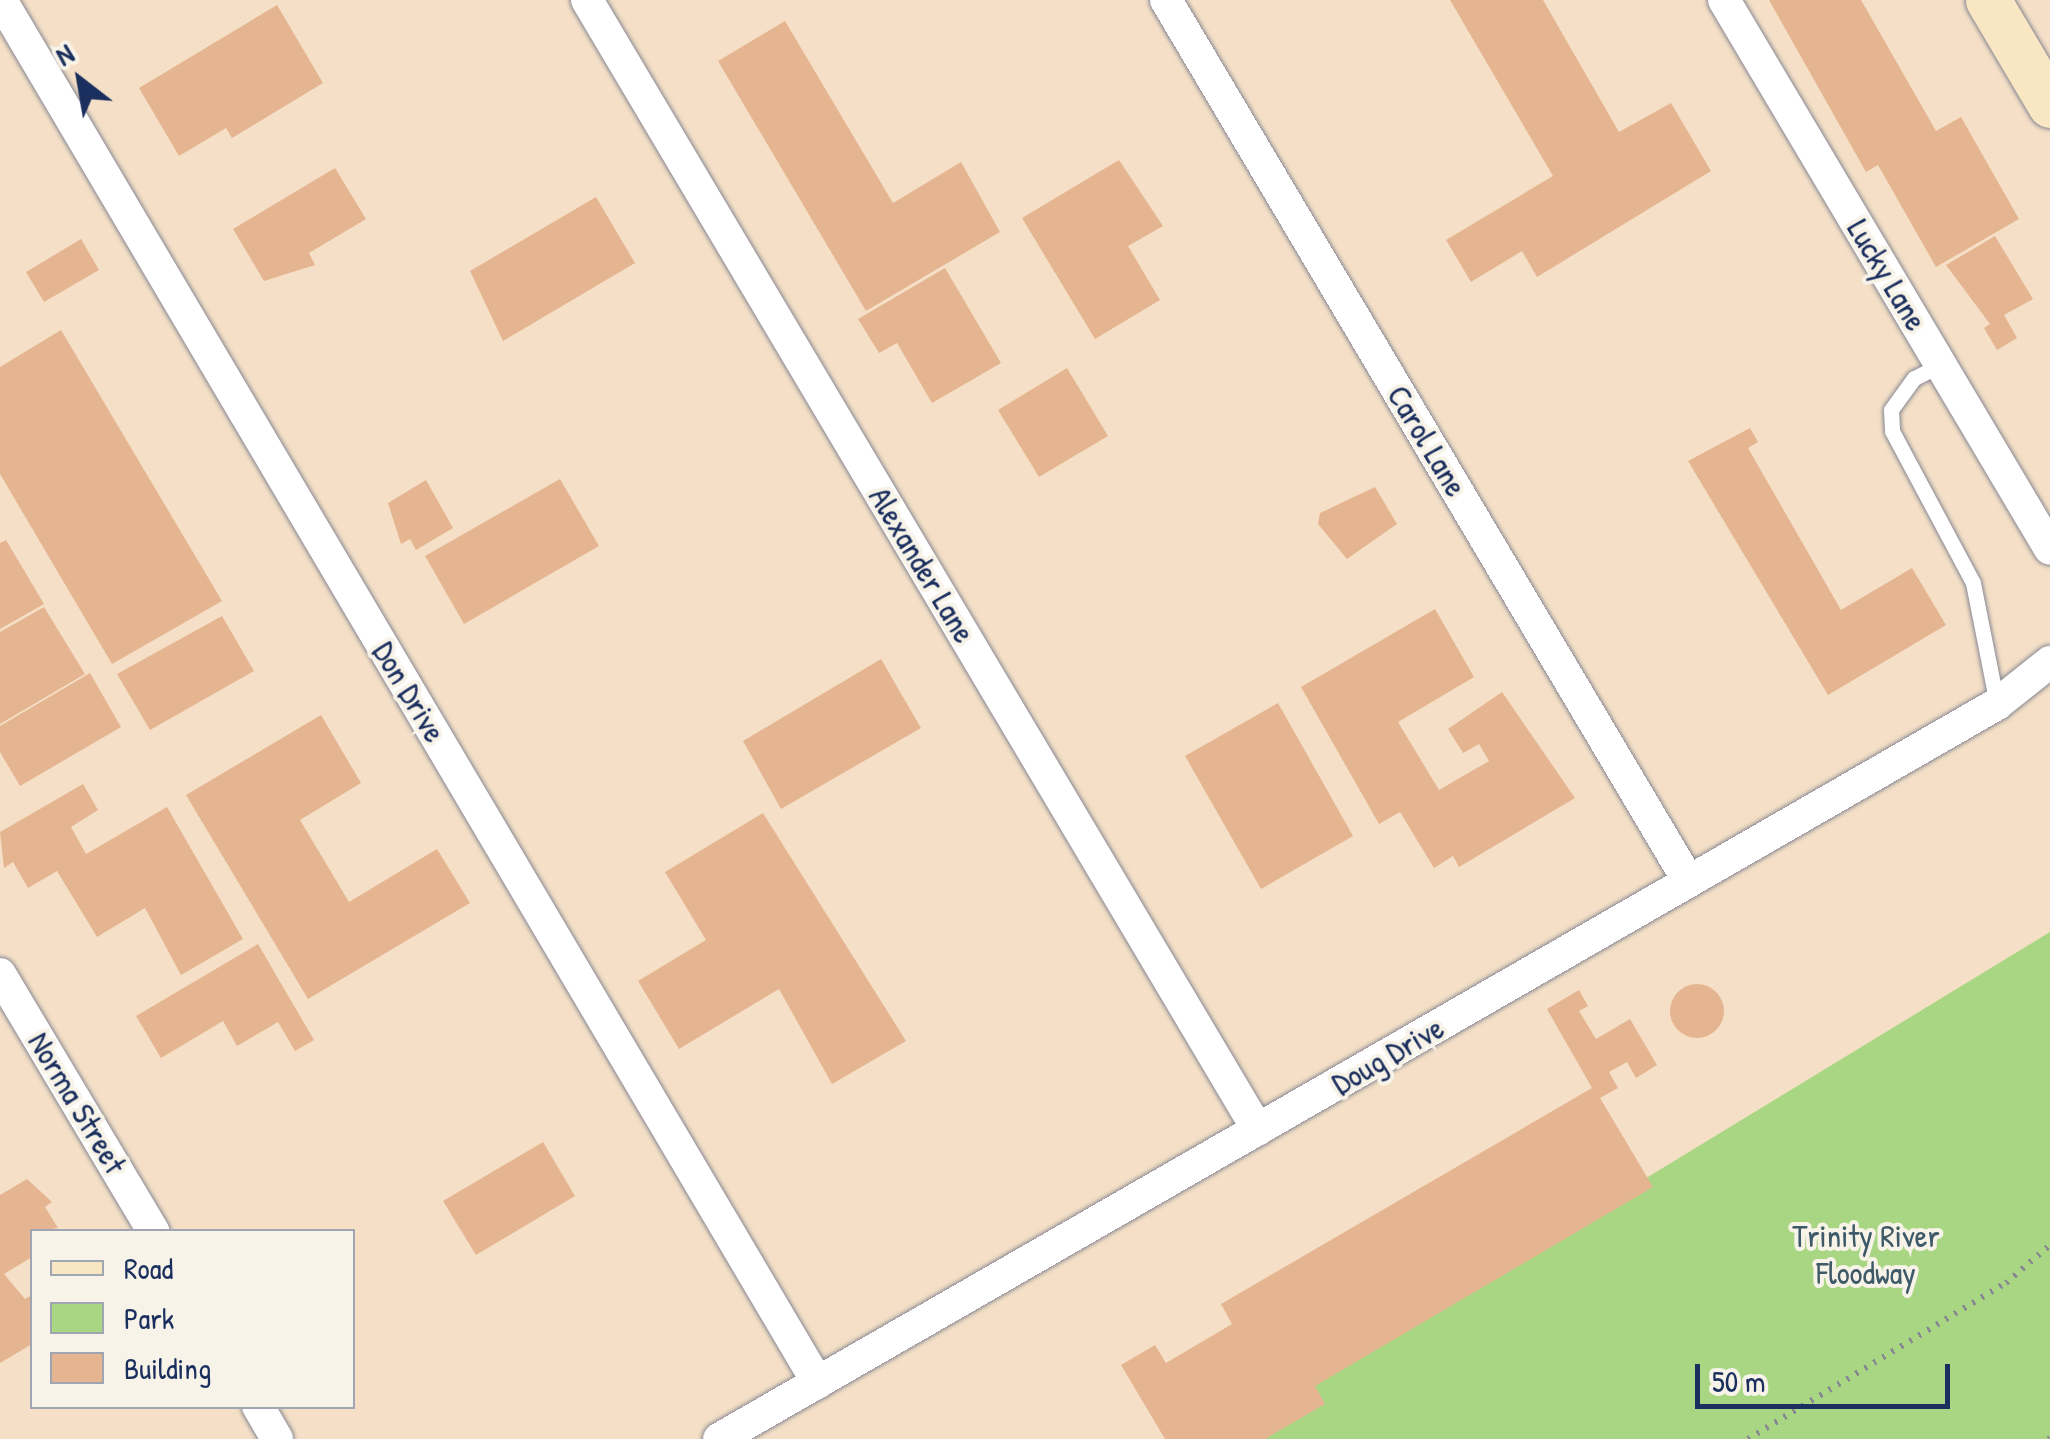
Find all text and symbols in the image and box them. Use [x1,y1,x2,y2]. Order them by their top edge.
north arrow [30,30,130,130]
text: N [48,34,81,74]
street label: Lucky Lane [1839,212,1935,338]
street label: Carol Lane [1379,378,1475,504]
street label: Alexander Lane [861,480,983,650]
street label: Don Drive [364,635,454,749]
street label: Doug Drive [1325,1009,1451,1103]
street label: Norma Street [20,1025,134,1181]
park label: Trinity River Floodway [1792,1218,1940,1293]
legend [30,1229,355,1409]
text: Road [124,1248,173,1288]
text: Park [124,1298,174,1338]
scale bar [1700,1344,1955,1406]
text: Building [124,1348,211,1388]
text: 50 m [1712,1361,1765,1401]

